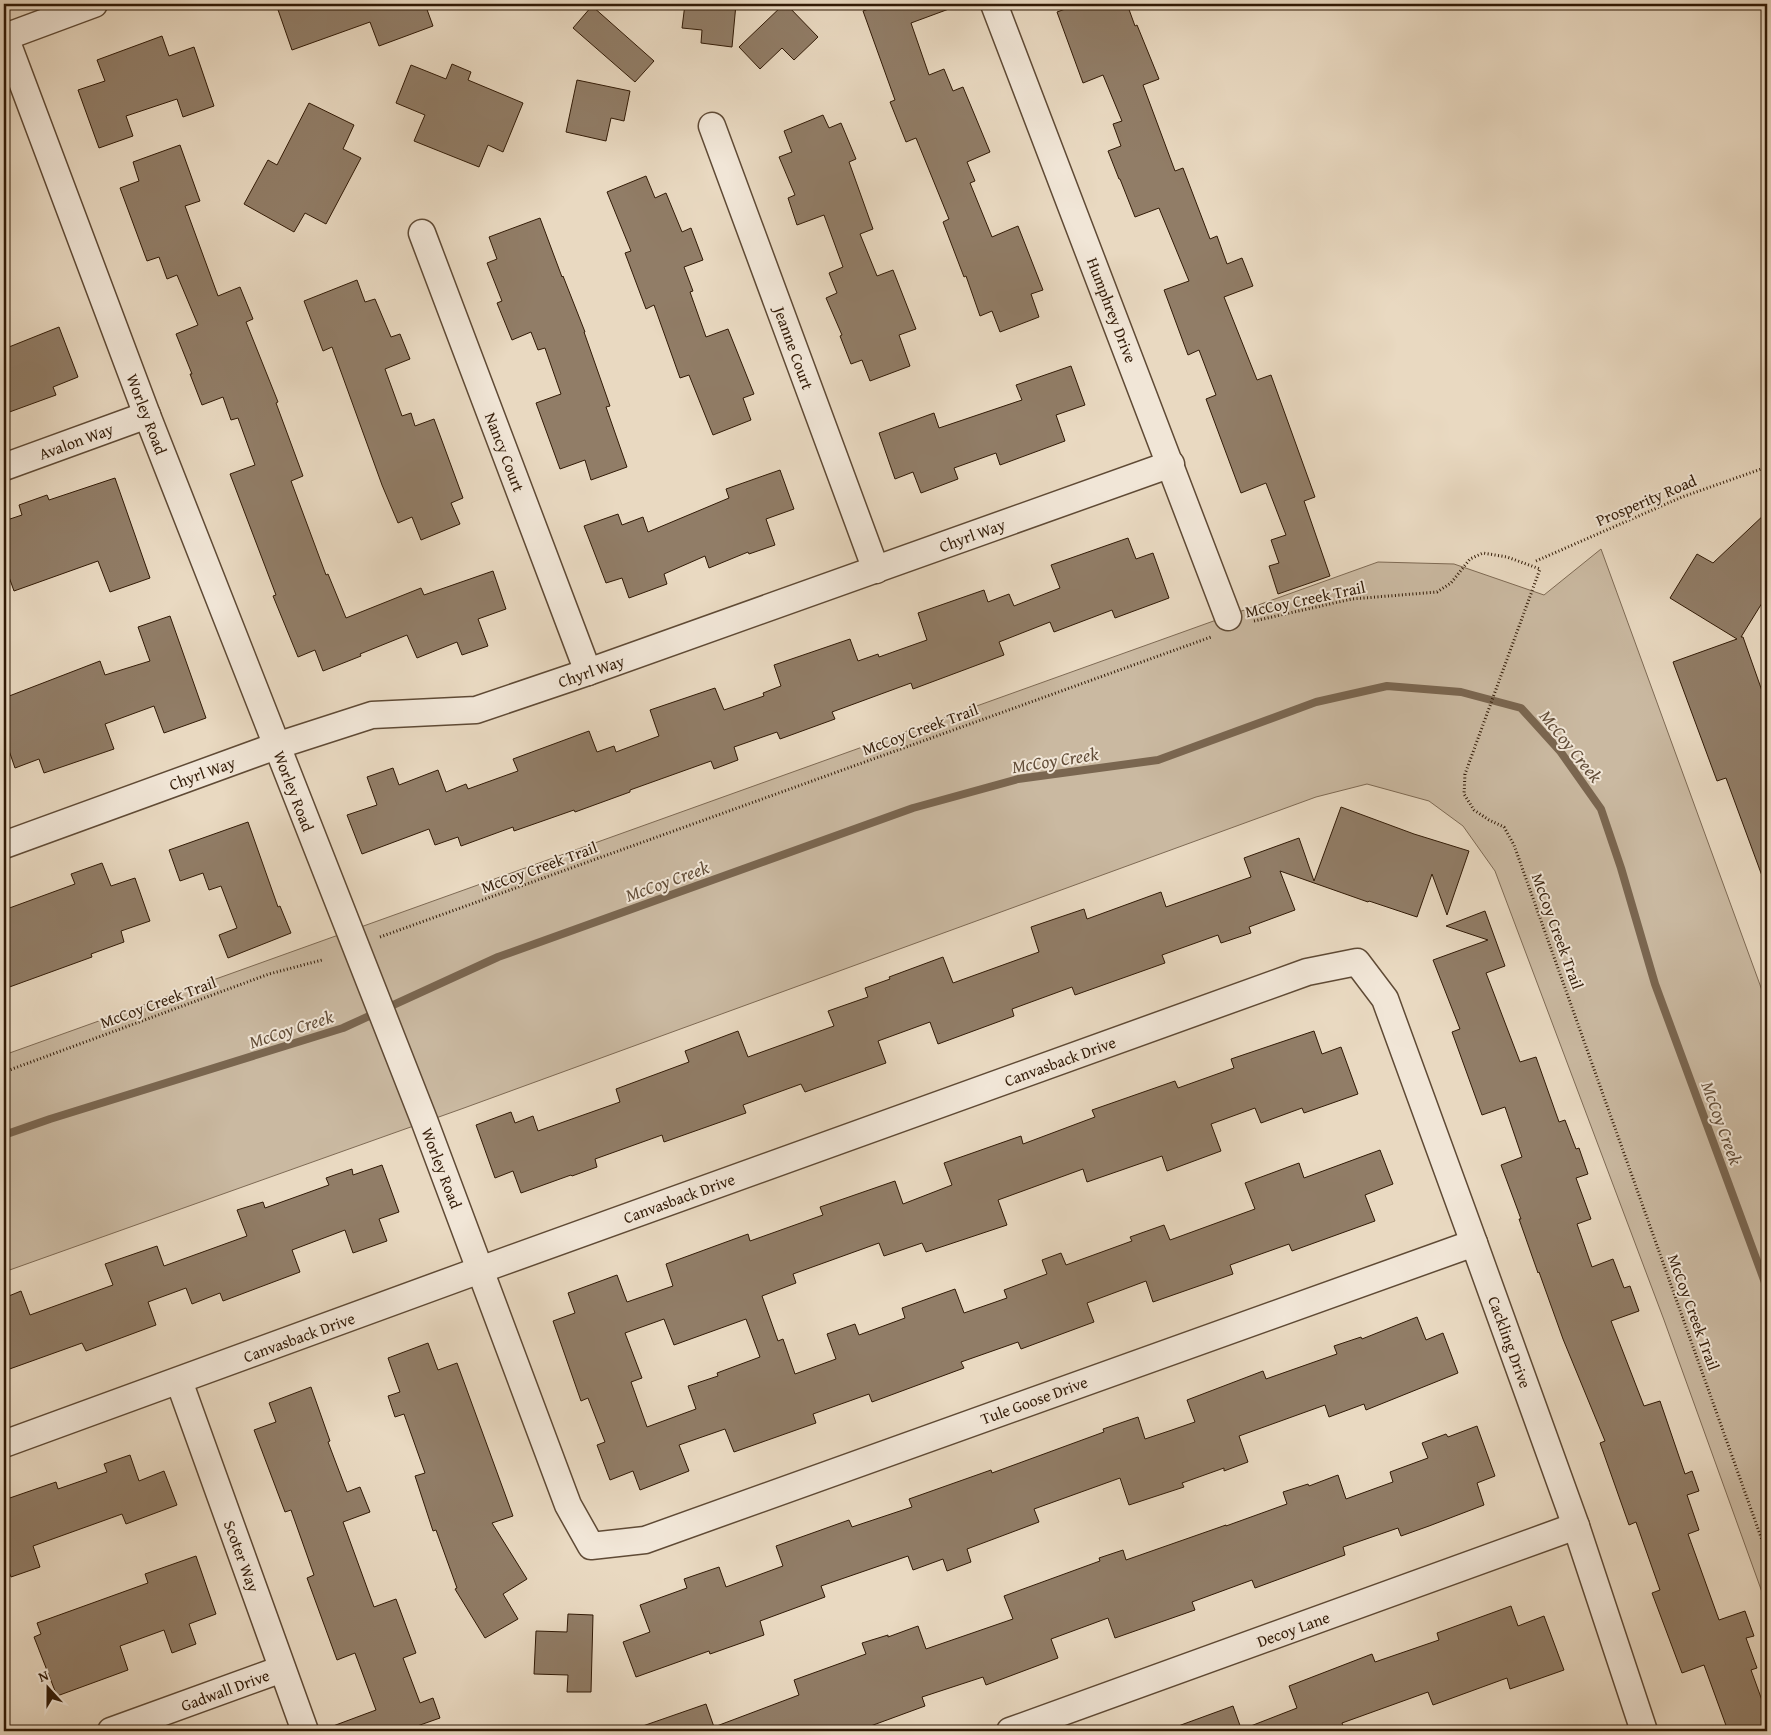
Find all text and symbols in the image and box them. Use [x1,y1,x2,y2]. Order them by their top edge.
street label: Humphrey Drive [1081,254,1143,366]
street label: Jeanne Court [767,301,820,393]
street label: Worley Road [121,370,174,458]
street label: Nancy Court [479,409,531,496]
street label: Avalon Way [35,416,117,466]
street label: Prosperity Road [1592,468,1701,532]
street label: Chyrl Way [936,512,1008,558]
street label: McCoy Creek Trail [1243,574,1368,623]
street label: Chyrl Way [555,648,627,694]
street label: McCoy Creek Trail [858,697,982,761]
water label: McCoy Creek [1533,704,1609,789]
water label: McCoy Creek [1010,740,1101,780]
street label: Worley Road [268,747,321,835]
street label: Chyrl Way [166,750,238,796]
street label: McCoy Creek Trail [477,835,601,899]
water label: McCoy Creek [621,853,713,909]
street label: McCoy Creek Trail [1526,869,1590,993]
street label: McCoy Creek Trail [96,970,220,1034]
water label: McCoy Creek [245,1002,337,1055]
street label: Canvasback Drive [1001,1030,1119,1092]
water label: McCoy Creek [1694,1077,1750,1169]
street label: Worley Road [416,1124,469,1212]
street label: Canvasback Drive [620,1167,738,1229]
street label: McCoy Creek Trail [1662,1250,1726,1374]
street label: Cackling Drive [1482,1293,1538,1391]
street label: Canvasback Drive [240,1306,358,1368]
street label: Tule Goose Drive [977,1370,1091,1430]
street label: Scoter Way [218,1517,266,1595]
street label: Decoy Lane [1253,1605,1333,1653]
north arrow [22,1662,72,1712]
street label: Gadwall Drive [177,1663,273,1717]
text: N [35,1665,52,1687]

